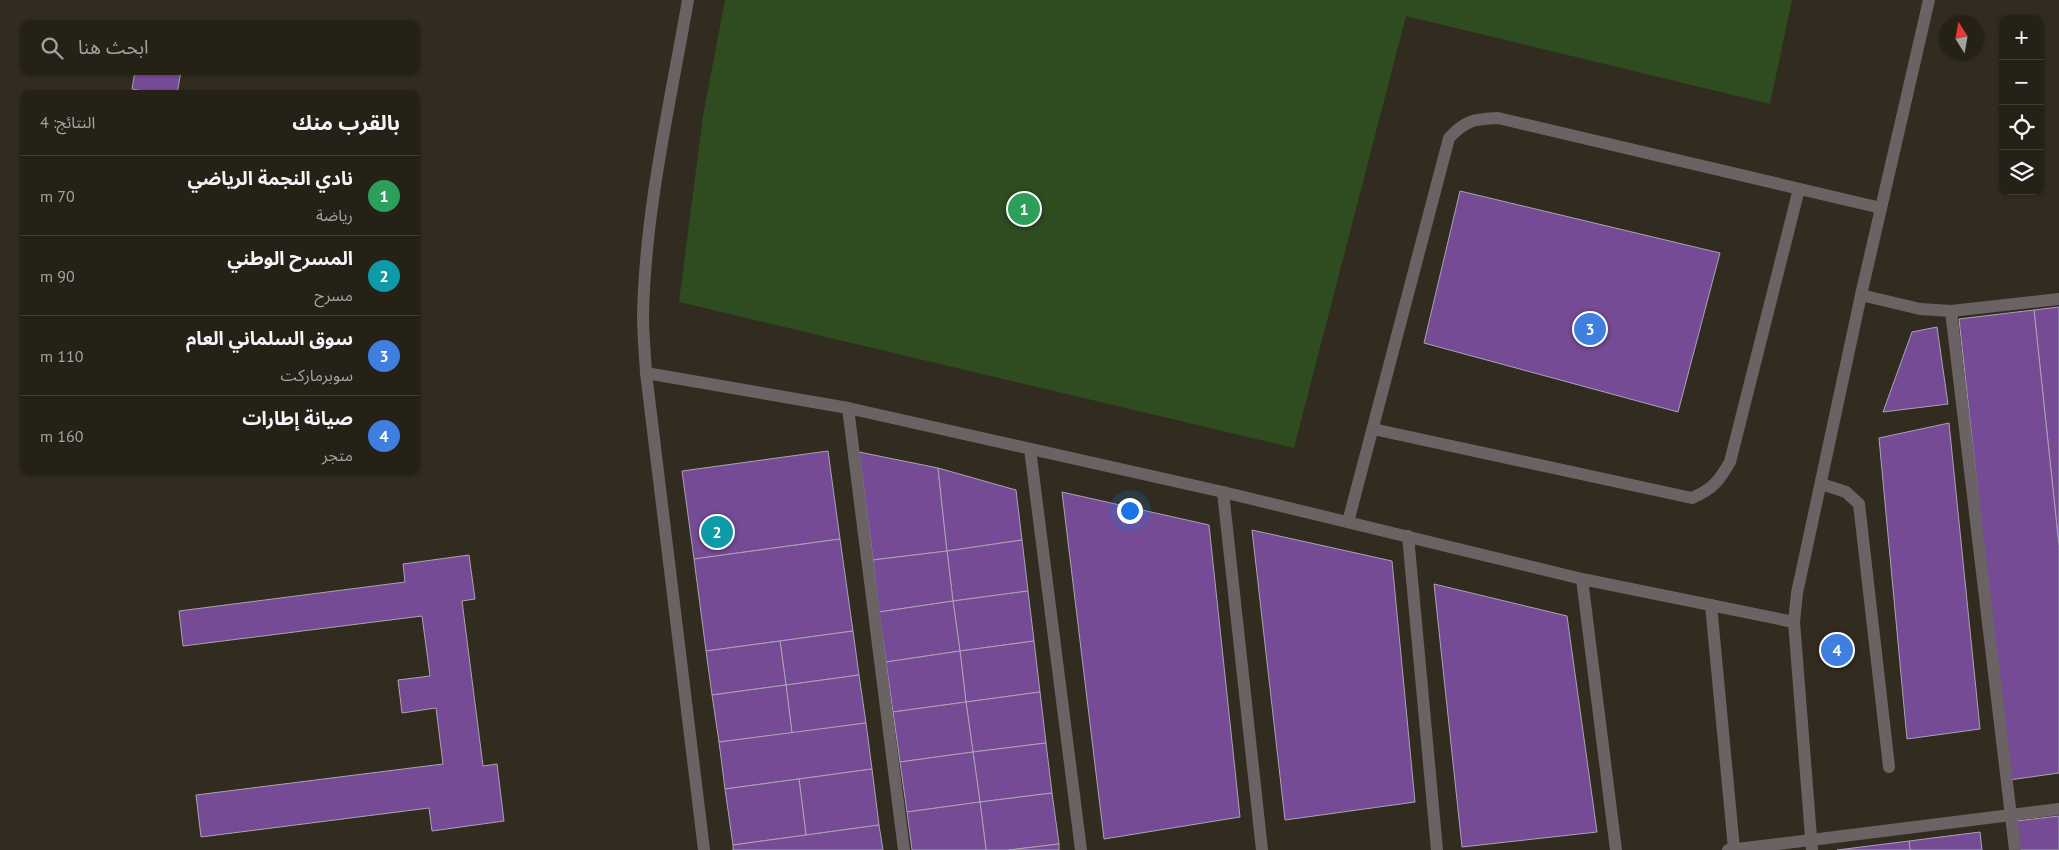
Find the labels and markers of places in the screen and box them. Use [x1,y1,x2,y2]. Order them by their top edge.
pin: 1 [1008,190,1040,228]
pin: 3 [1574,310,1606,348]
pin: 2 [701,513,733,551]
pin: 4 [1821,631,1853,669]

